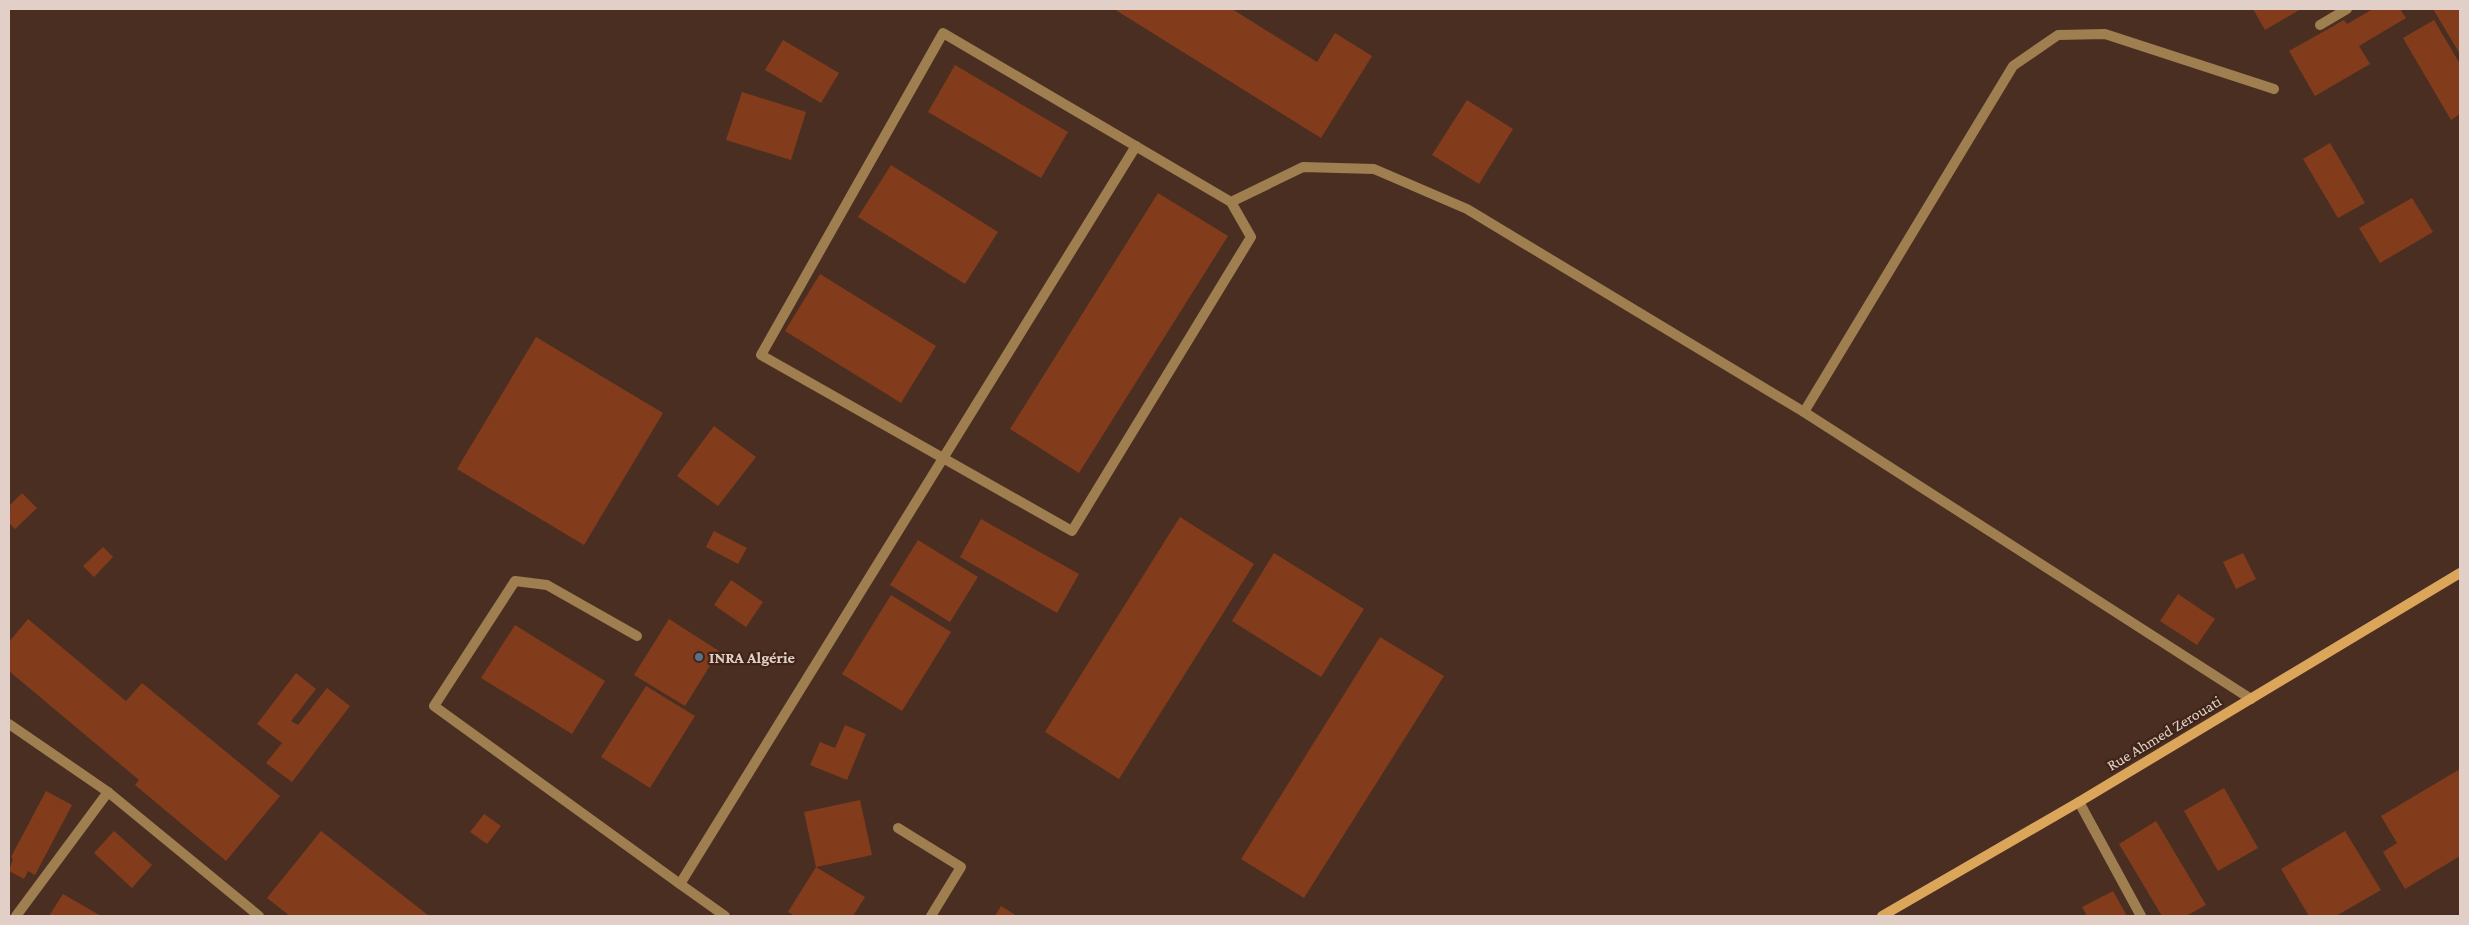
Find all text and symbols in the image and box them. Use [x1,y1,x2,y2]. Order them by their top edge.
place label: INRA Algérie [709,649,796,666]
marker: INRA Algérie [693,651,705,663]
street label: Rue Ahmed Zerouati [2104,692,2224,774]

